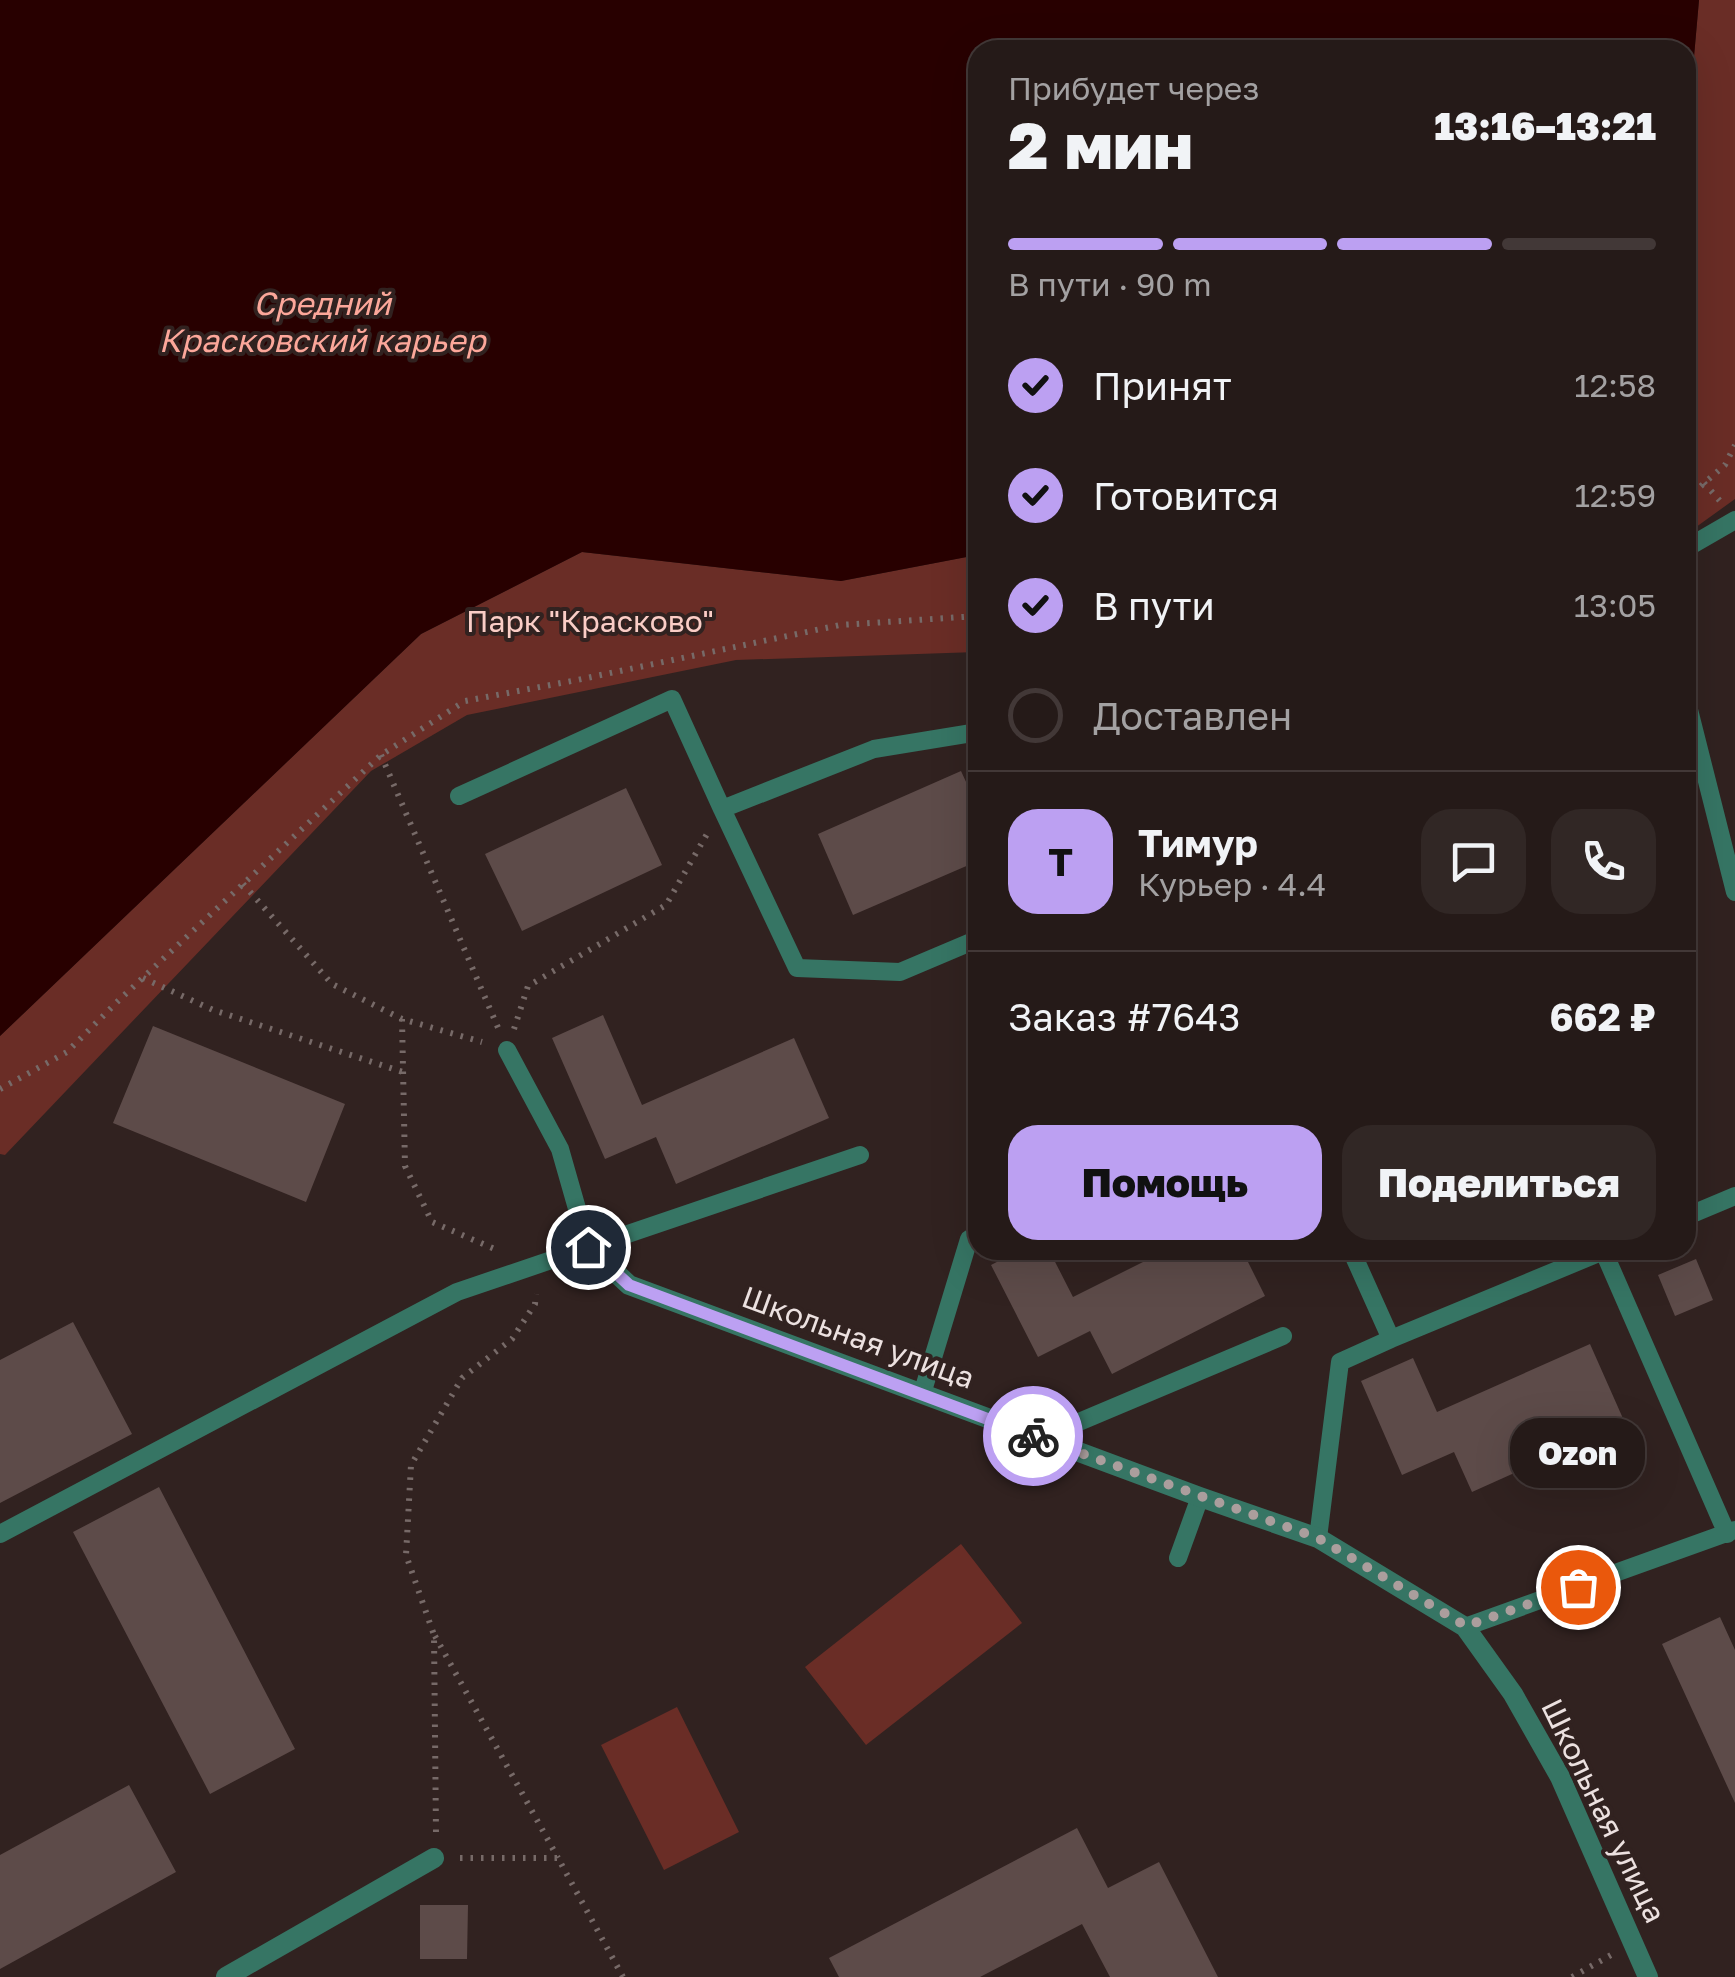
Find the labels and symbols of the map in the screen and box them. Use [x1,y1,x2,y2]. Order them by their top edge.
water label: Средний Красковский карьер [159,284,488,359]
park label: Парк "Красково" [466,603,714,639]
pin [546,1205,631,1290]
street label: Школьная улица [737,1278,979,1396]
courier [983,1386,1083,1486]
callout: Ozon [1510,1417,1646,1487]
pin [1536,1545,1621,1630]
street label: Школьная улица [1534,1693,1674,1928]

